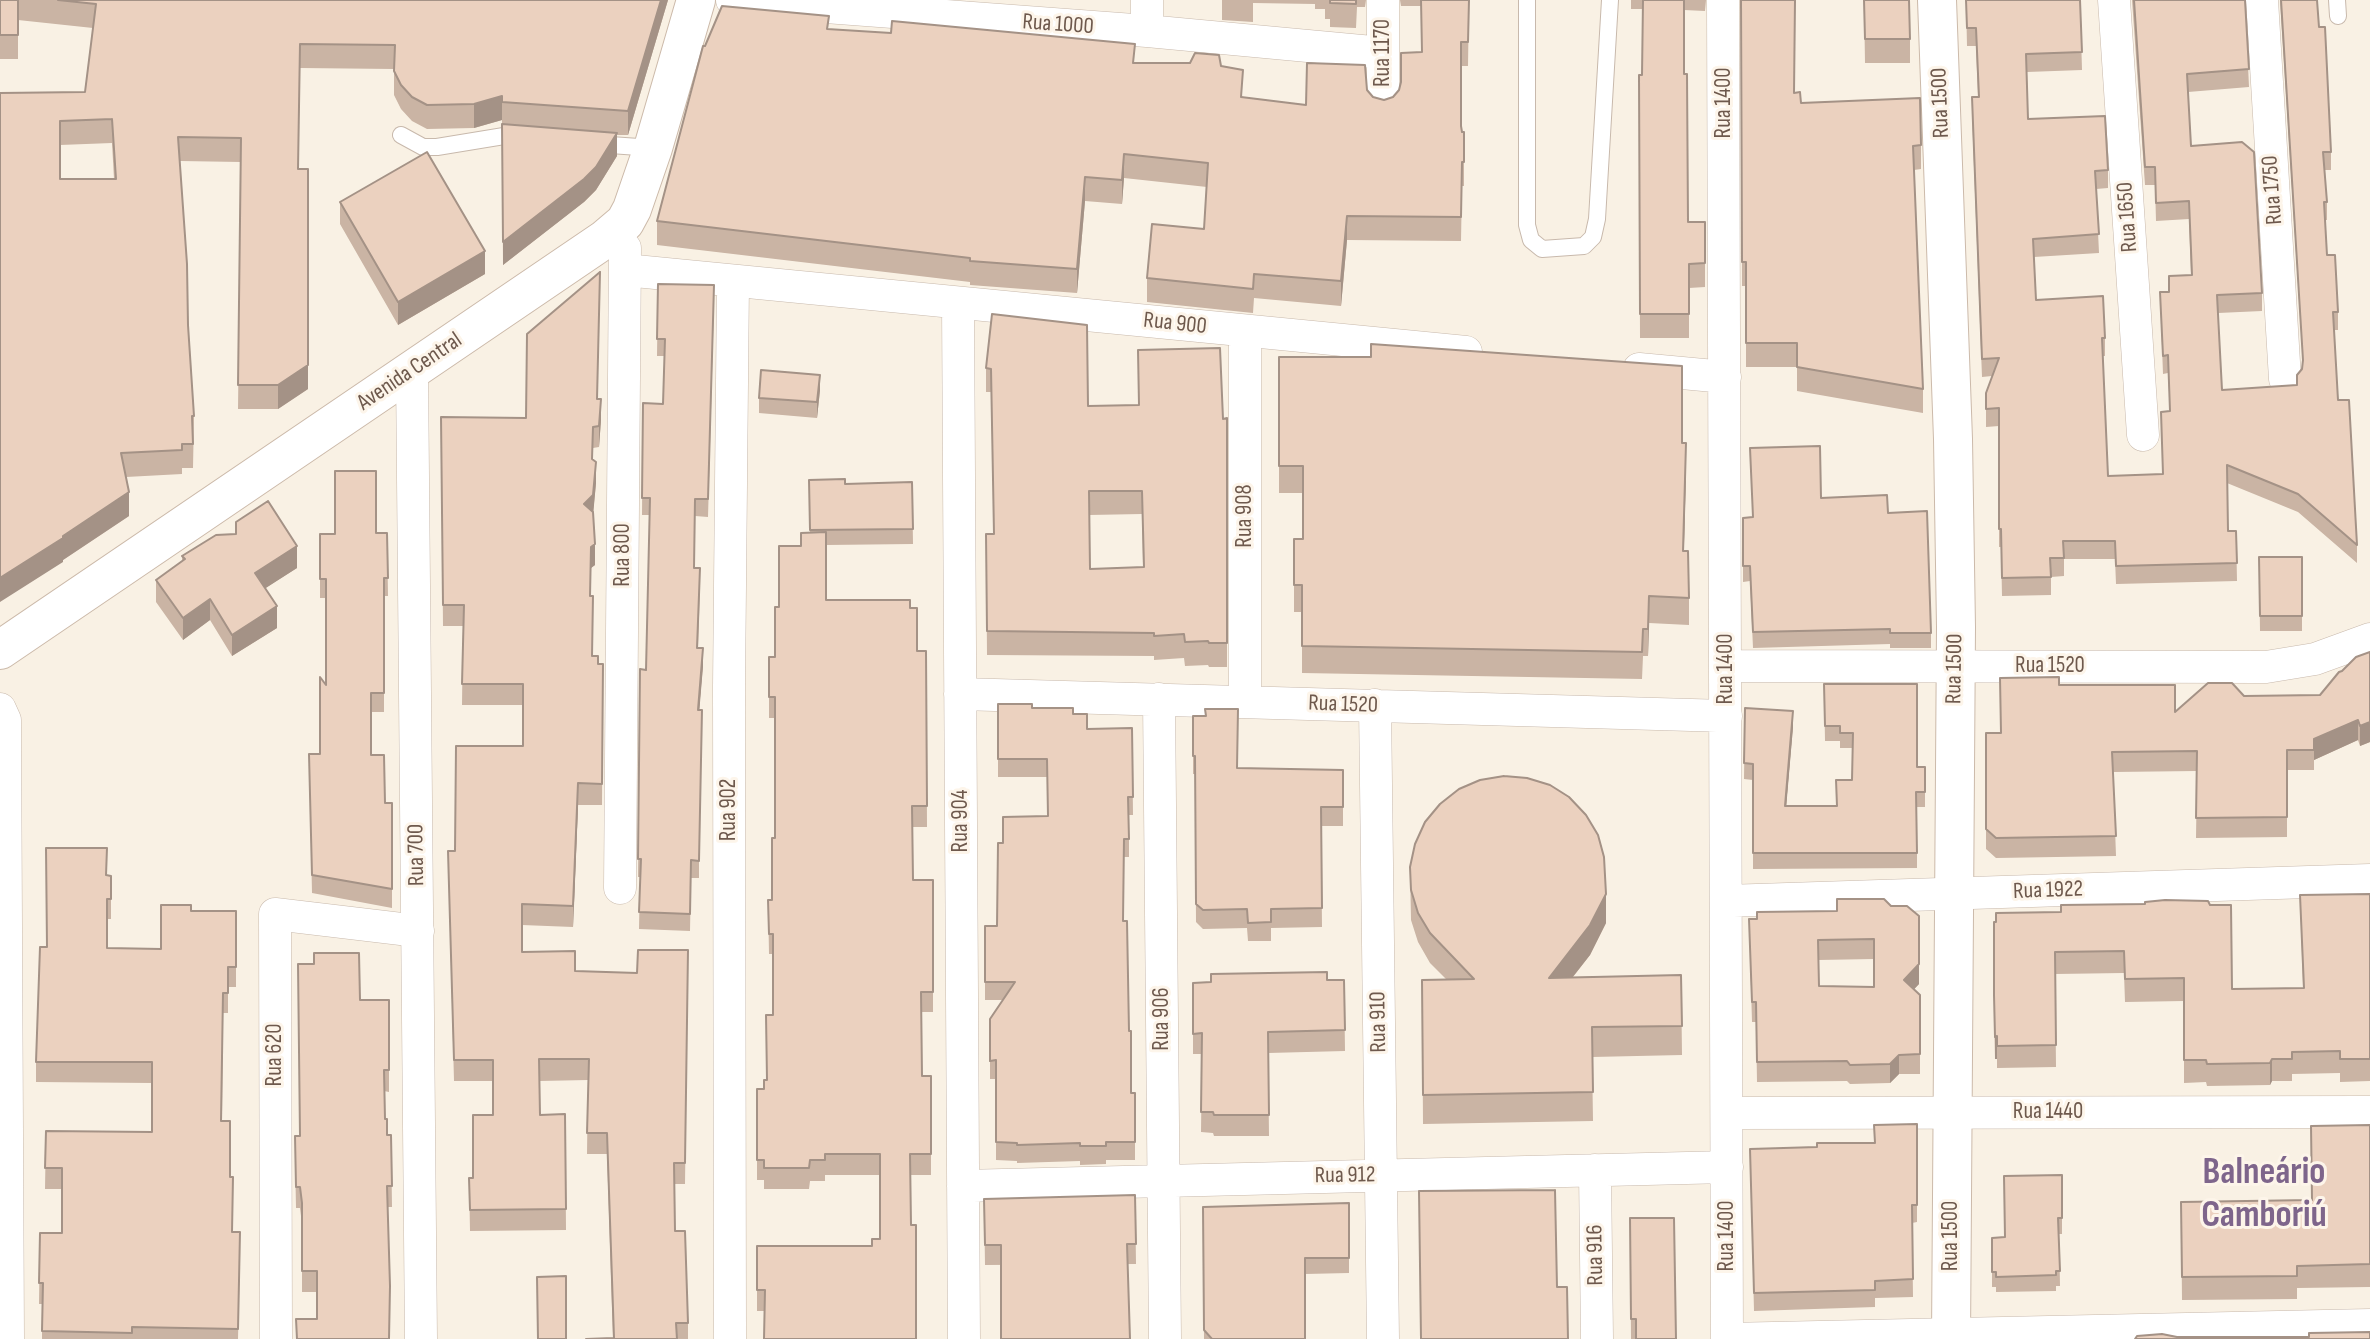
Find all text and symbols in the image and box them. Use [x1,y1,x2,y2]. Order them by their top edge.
street label: Rua 1000 [1021,9,1095,41]
street label: Rua 1170 [1369,19,1397,87]
street label: Rua 1500 [1926,67,1956,139]
street label: Rua 1400 [1710,68,1738,138]
street label: Rua 1750 [2257,154,2289,226]
street label: Rua 1650 [2112,181,2144,253]
street label: Rua 900 [1142,307,1208,341]
street label: Avenida Central [352,327,468,417]
street label: Rua 908 [1231,484,1259,548]
street label: Rua 800 [609,523,637,587]
street label: Rua 1500 [1941,633,1969,705]
street label: Rua 1400 [1712,634,1740,704]
street label: Rua 1520 [2015,652,2085,680]
street label: Rua 1520 [1308,690,1378,720]
street label: Rua 902 [715,779,743,841]
street label: Rua 904 [947,790,975,852]
street label: Rua 700 [403,824,431,886]
street label: Rua 1922 [2013,876,2083,906]
street label: Rua 906 [1148,987,1176,1051]
street label: Rua 910 [1365,991,1393,1053]
street label: Rua 620 [261,1024,289,1086]
street label: Rua 1440 [2013,1098,2083,1126]
district label: Balneário Camboriú [2201,1152,2327,1239]
street label: Rua 912 [1314,1162,1376,1190]
street label: Rua 1400 [1713,1201,1741,1271]
street label: Rua 1500 [1937,1201,1965,1271]
street label: Rua 916 [1582,1224,1610,1286]

